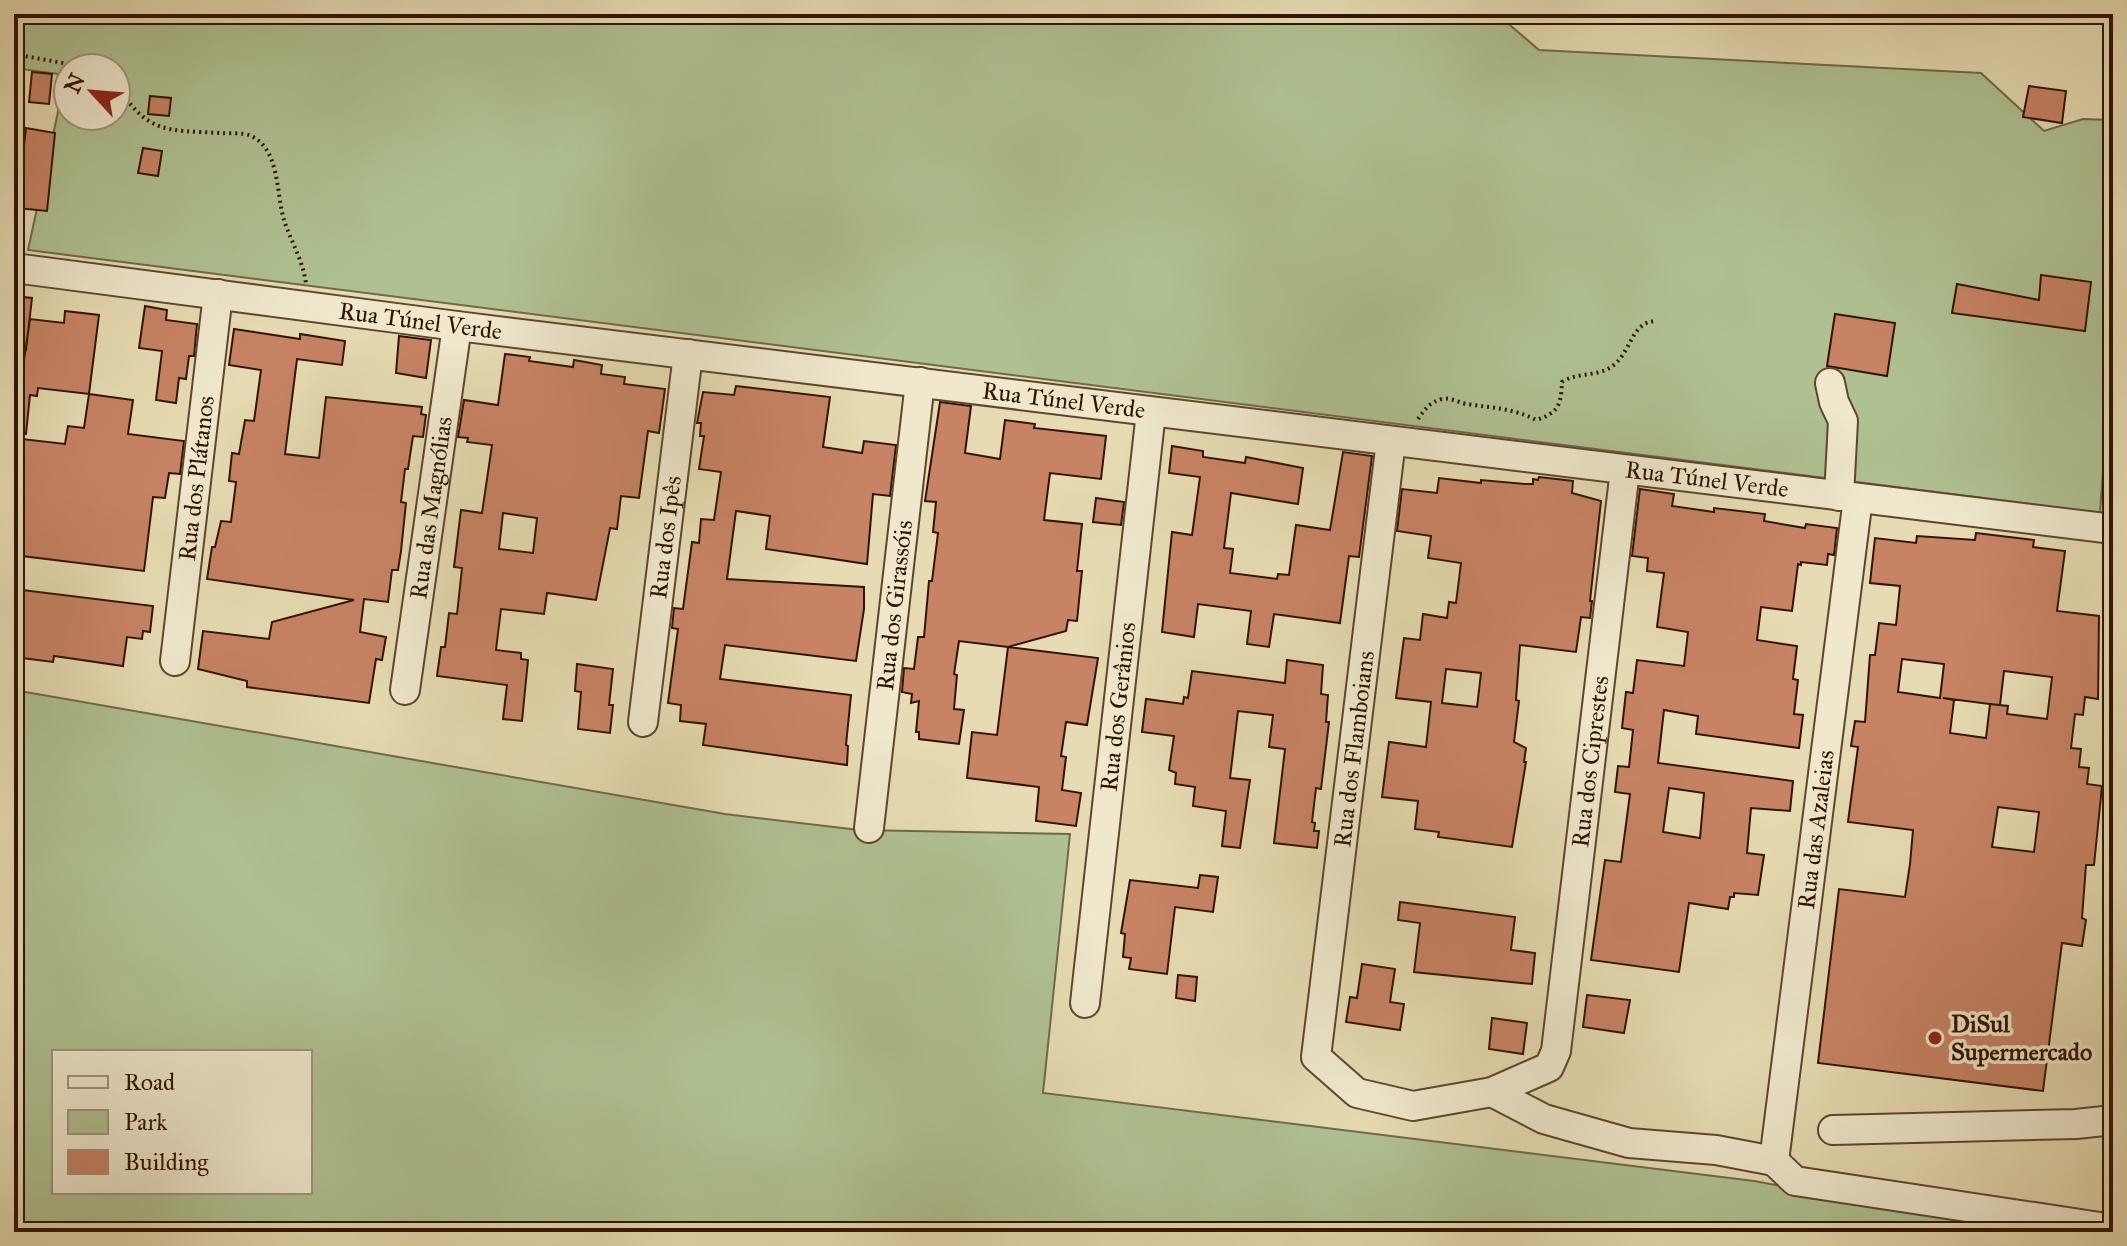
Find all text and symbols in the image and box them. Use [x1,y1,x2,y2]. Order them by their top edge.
north arrow [52,52,132,132]
text: N [58,69,91,98]
street label: Rua Túnel Verde [337,296,504,346]
street label: Rua Túnel Verde [980,375,1147,425]
street label: Rua dos Plátanos [172,394,221,562]
street label: Rua das Magnólias [403,415,459,601]
street label: Rua Túnel Verde [1624,454,1790,504]
street label: Rua dos Ipês [643,474,688,601]
street label: Rua dos Girassóis [870,519,919,692]
street label: Rua dos Gerânios [1094,621,1142,793]
street label: Rua dos Flamboians [1327,649,1381,849]
street label: Rua dos Ciprestes [1565,674,1615,849]
street label: Rua das Azaleias [1791,748,1841,911]
place label: DiSul Supermercado [1951,1009,2092,1067]
marker: DiSul Supermercado [1926,1029,1944,1047]
legend [52,1050,312,1194]
text: Road [124,1067,175,1097]
text: Park [124,1107,168,1137]
text: Building [124,1147,209,1177]

